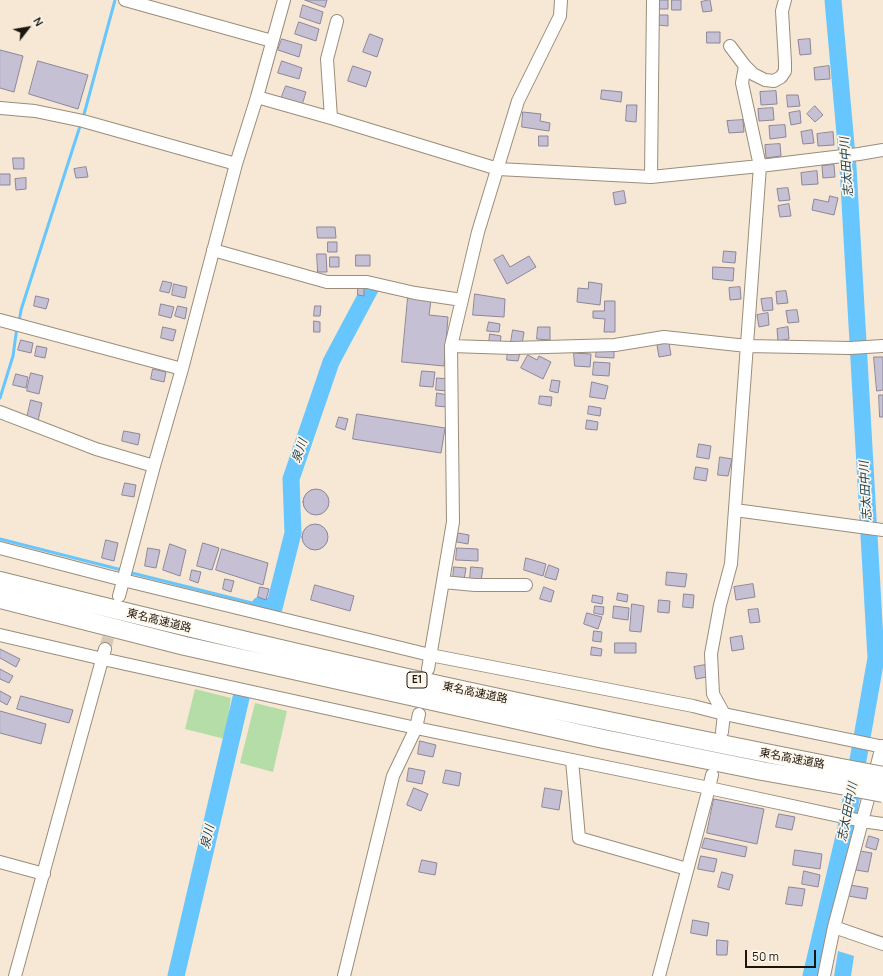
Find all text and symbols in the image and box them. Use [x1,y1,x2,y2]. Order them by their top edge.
north arrow [8,8,48,48]
text: N [30,14,47,29]
water label: 志太田中川 [838,137,856,197]
water label: 泉川 [289,437,311,465]
water label: 志太田中川 [857,461,875,521]
street label: 東名高速道路 [125,607,193,635]
road number: E1 [407,672,427,688]
street label: 東名高速道路 [441,680,509,706]
street label: 東名高速道路 [758,746,826,772]
water label: 志太田中川 [835,781,861,843]
water label: 泉川 [198,824,218,850]
scale bar [747,942,818,968]
text: 50 m [752,948,779,965]

